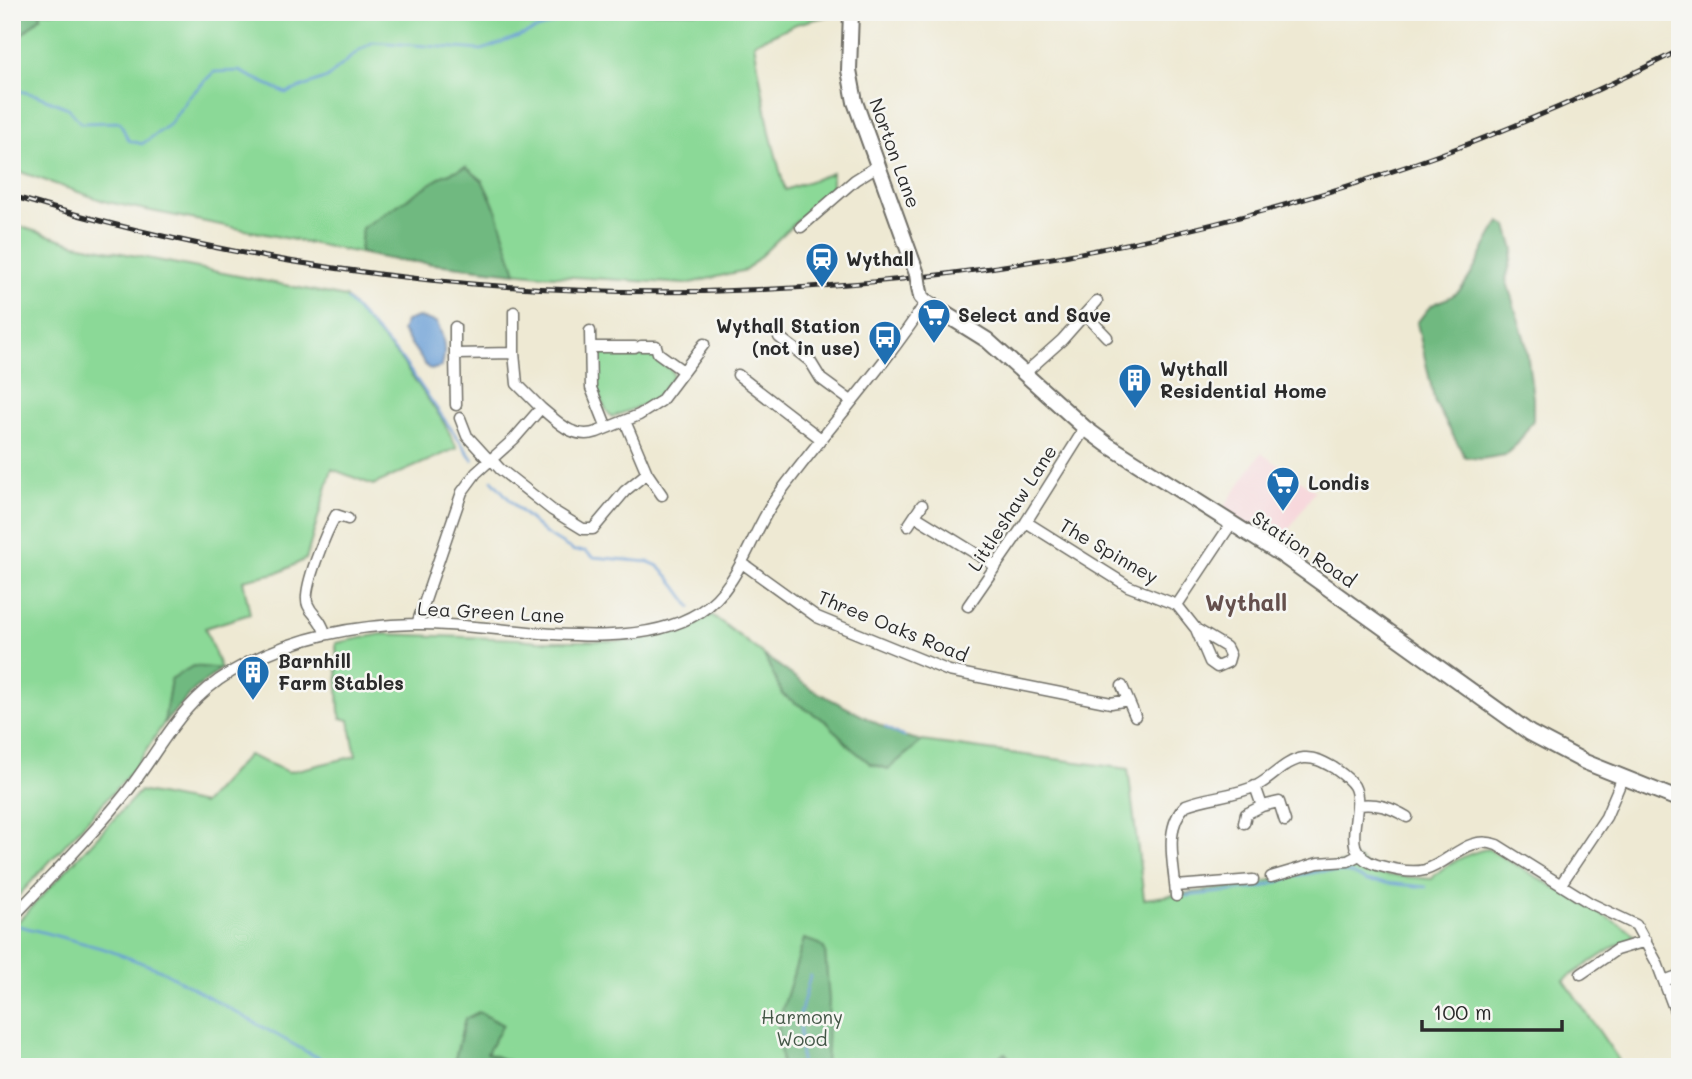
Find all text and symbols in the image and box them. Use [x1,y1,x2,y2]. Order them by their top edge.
street label: Norton Lane [864,94,927,211]
station icon: Wythall [803,240,841,289]
place label: Wythall [846,246,914,271]
supermarket icon: Select and Save [915,296,953,345]
place label: Select and Save [958,302,1111,327]
place label: Wythall Station (not in use) [716,313,860,360]
bus stop icon: Wythall Station (not in use) [866,318,904,367]
place label: Wythall Residential Home [1160,356,1326,403]
building icon: Wythall Residential Home [1116,361,1154,410]
street label: Littleshaw Lane [961,440,1062,576]
supermarket icon: Londis [1264,464,1302,513]
place label: Londis [1308,470,1369,495]
street label: Station Road [1247,505,1361,593]
street label: The Spinney [1055,512,1163,589]
street label: Three Oaks Road [814,584,972,667]
district label: Wythall [1205,587,1287,617]
street label: Lea Green Lane [417,595,565,628]
place label: Barnhill Farm Stables [278,648,404,695]
building icon: Barnhill Farm Stables [234,653,272,702]
scale bar [1422,988,1562,1032]
text: 100 m [1433,998,1492,1025]
park label: Harmony Wood [761,1004,843,1051]

